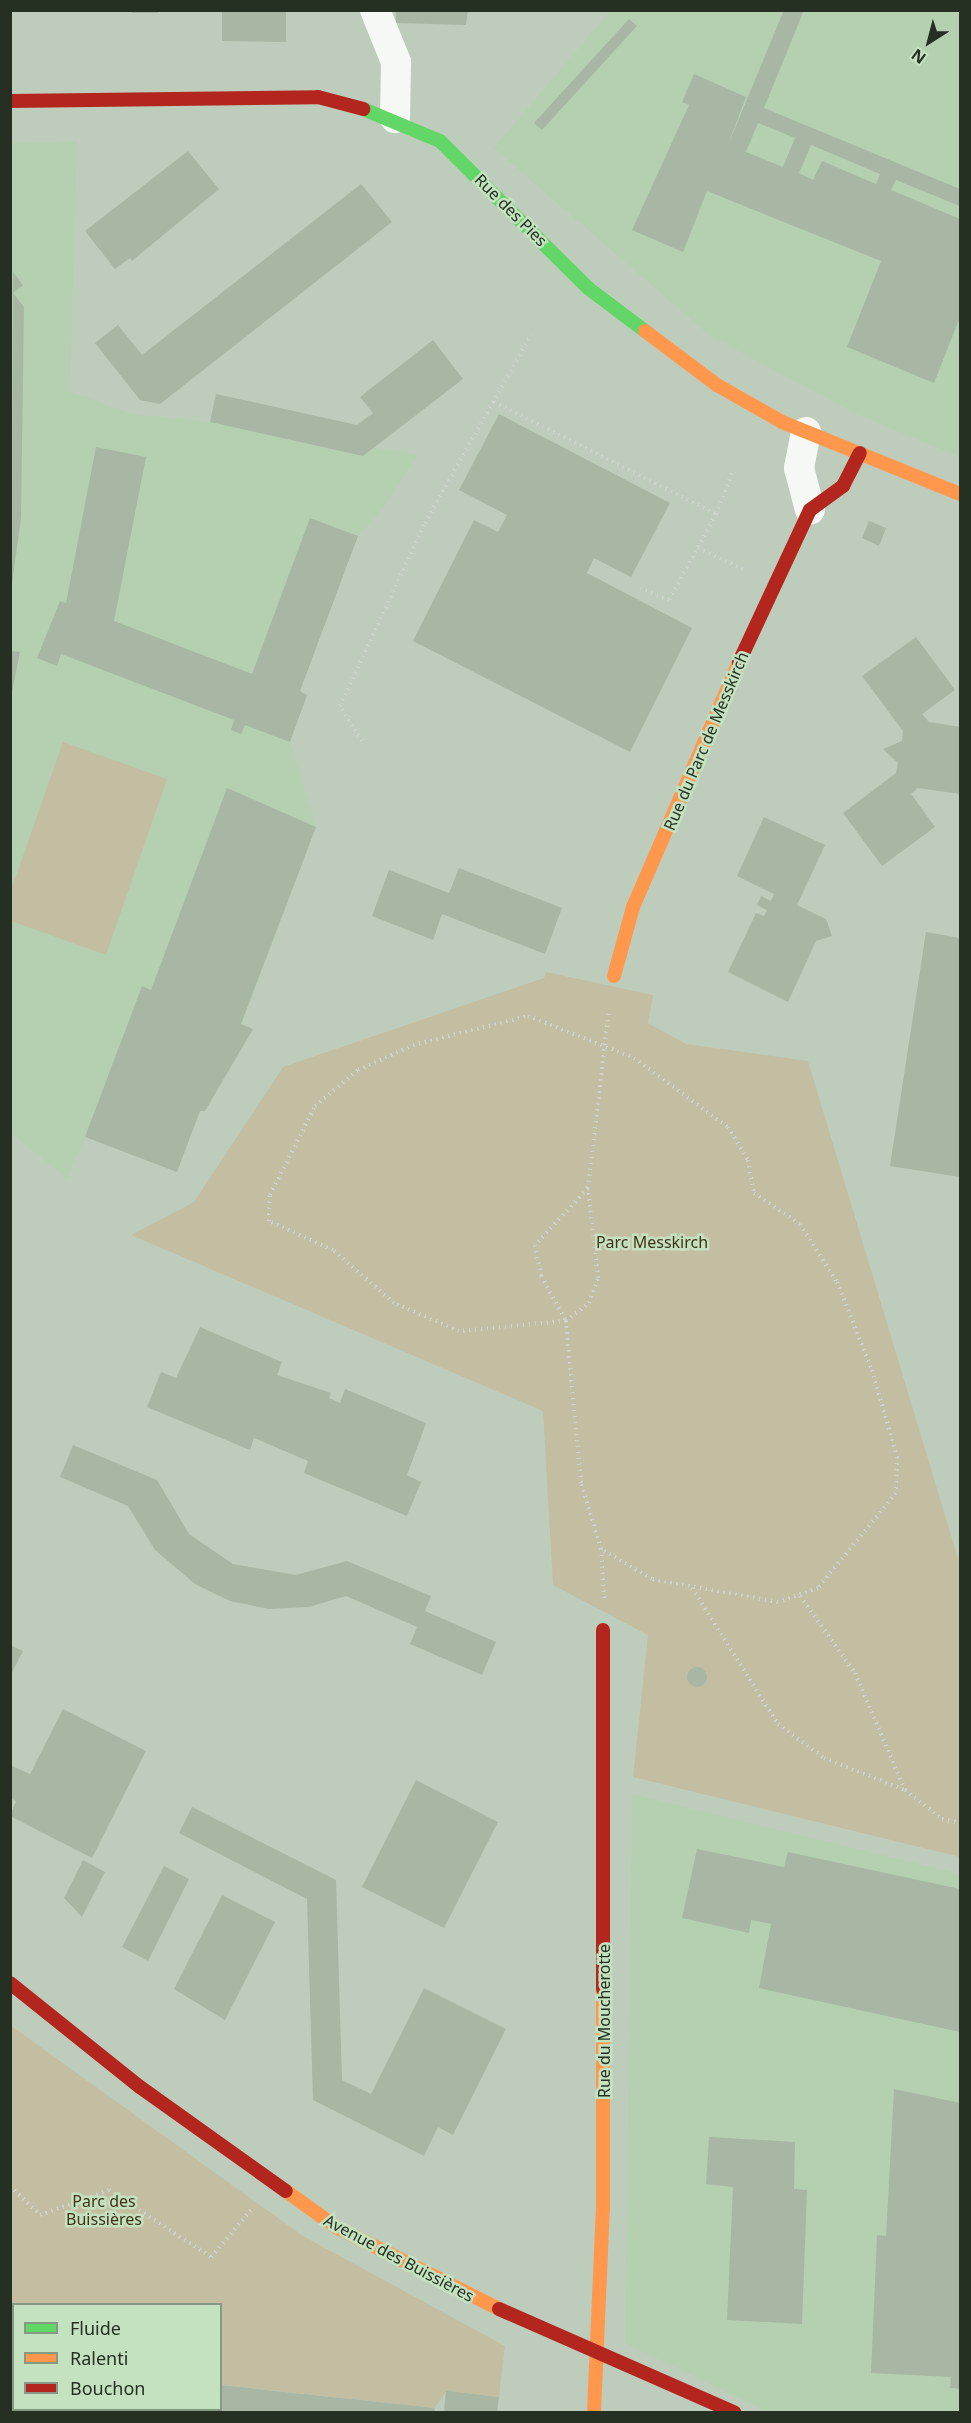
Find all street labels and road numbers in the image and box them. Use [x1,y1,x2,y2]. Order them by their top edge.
street label: Rue des Pies [471,170,551,250]
street label: Rue du Parc de Messkirch [660,649,752,833]
street label: Rue du Moucherotte [594,1944,614,2098]
street label: Avenue des Buissières [321,2210,477,2306]

